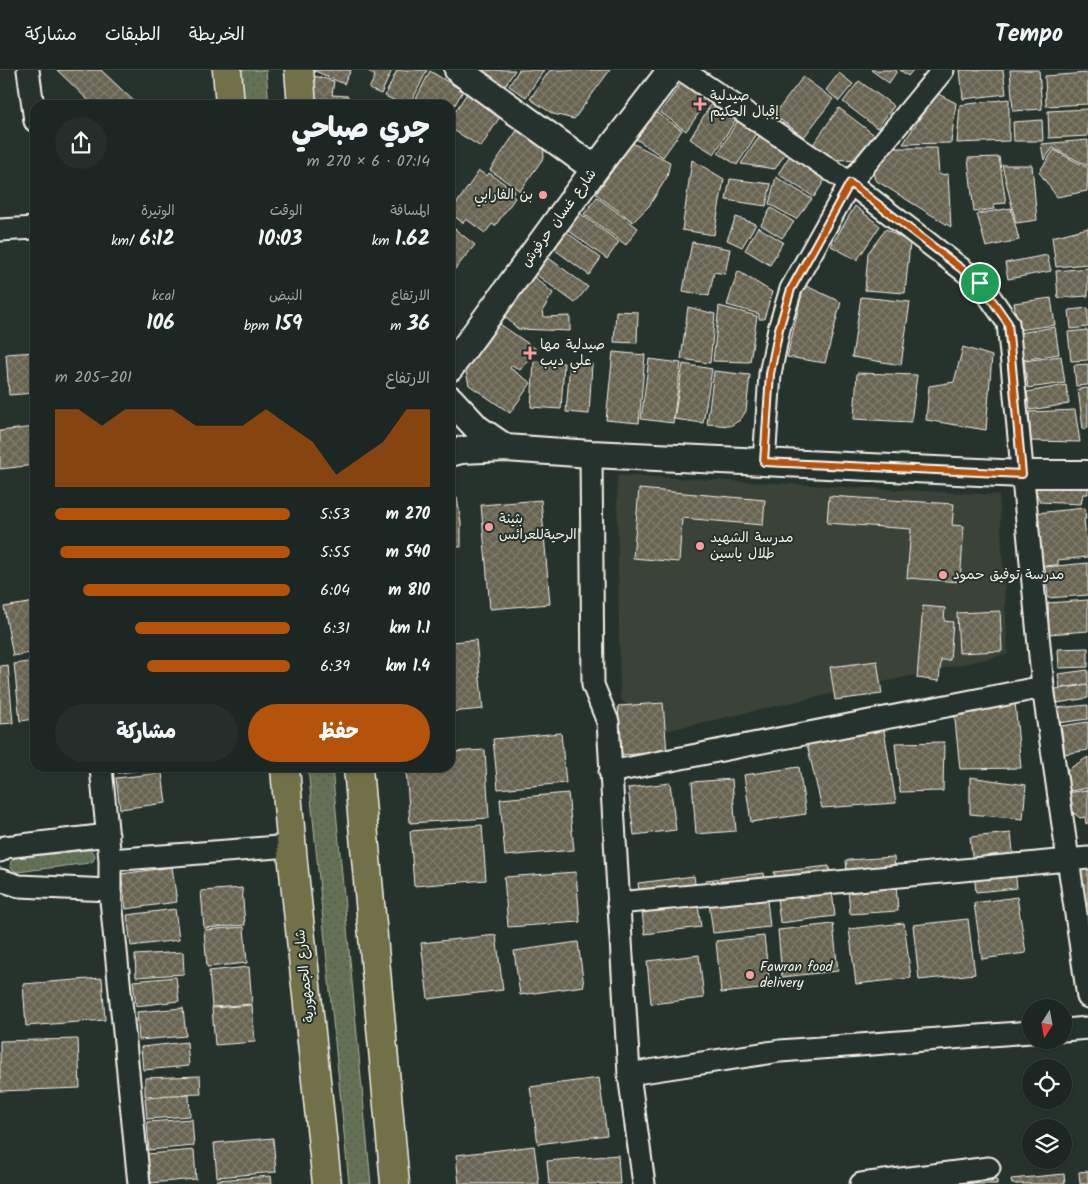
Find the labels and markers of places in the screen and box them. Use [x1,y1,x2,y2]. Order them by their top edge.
place label: صيدلية إقبال الحكيم [710,85,779,123]
marker: صيدلية إقبال الحكيم [694,98,706,110]
place label: بن الفارابي [474,184,533,207]
marker: بن الفارابي [537,189,549,201]
pin [959,262,1001,304]
place label: صيدلية مها علي ديب [540,334,605,373]
marker: صيدلية مها علي ديب [524,347,536,359]
place label: بثينة الرحيةللعرائس [499,508,577,546]
marker: بثينة الرحيةللعرائس [483,521,495,533]
place label: مدرسة الشهيد طلال ياسين [710,527,793,565]
marker: مدرسة الشهيد طلال ياسين [694,540,706,552]
place label: مدرسة توفيق حمود [953,564,1064,586]
marker: مدرسة توفيق حمود [937,569,949,581]
place label: Fawran food delivery [760,956,834,994]
marker: Fawran food delivery [744,969,756,981]

